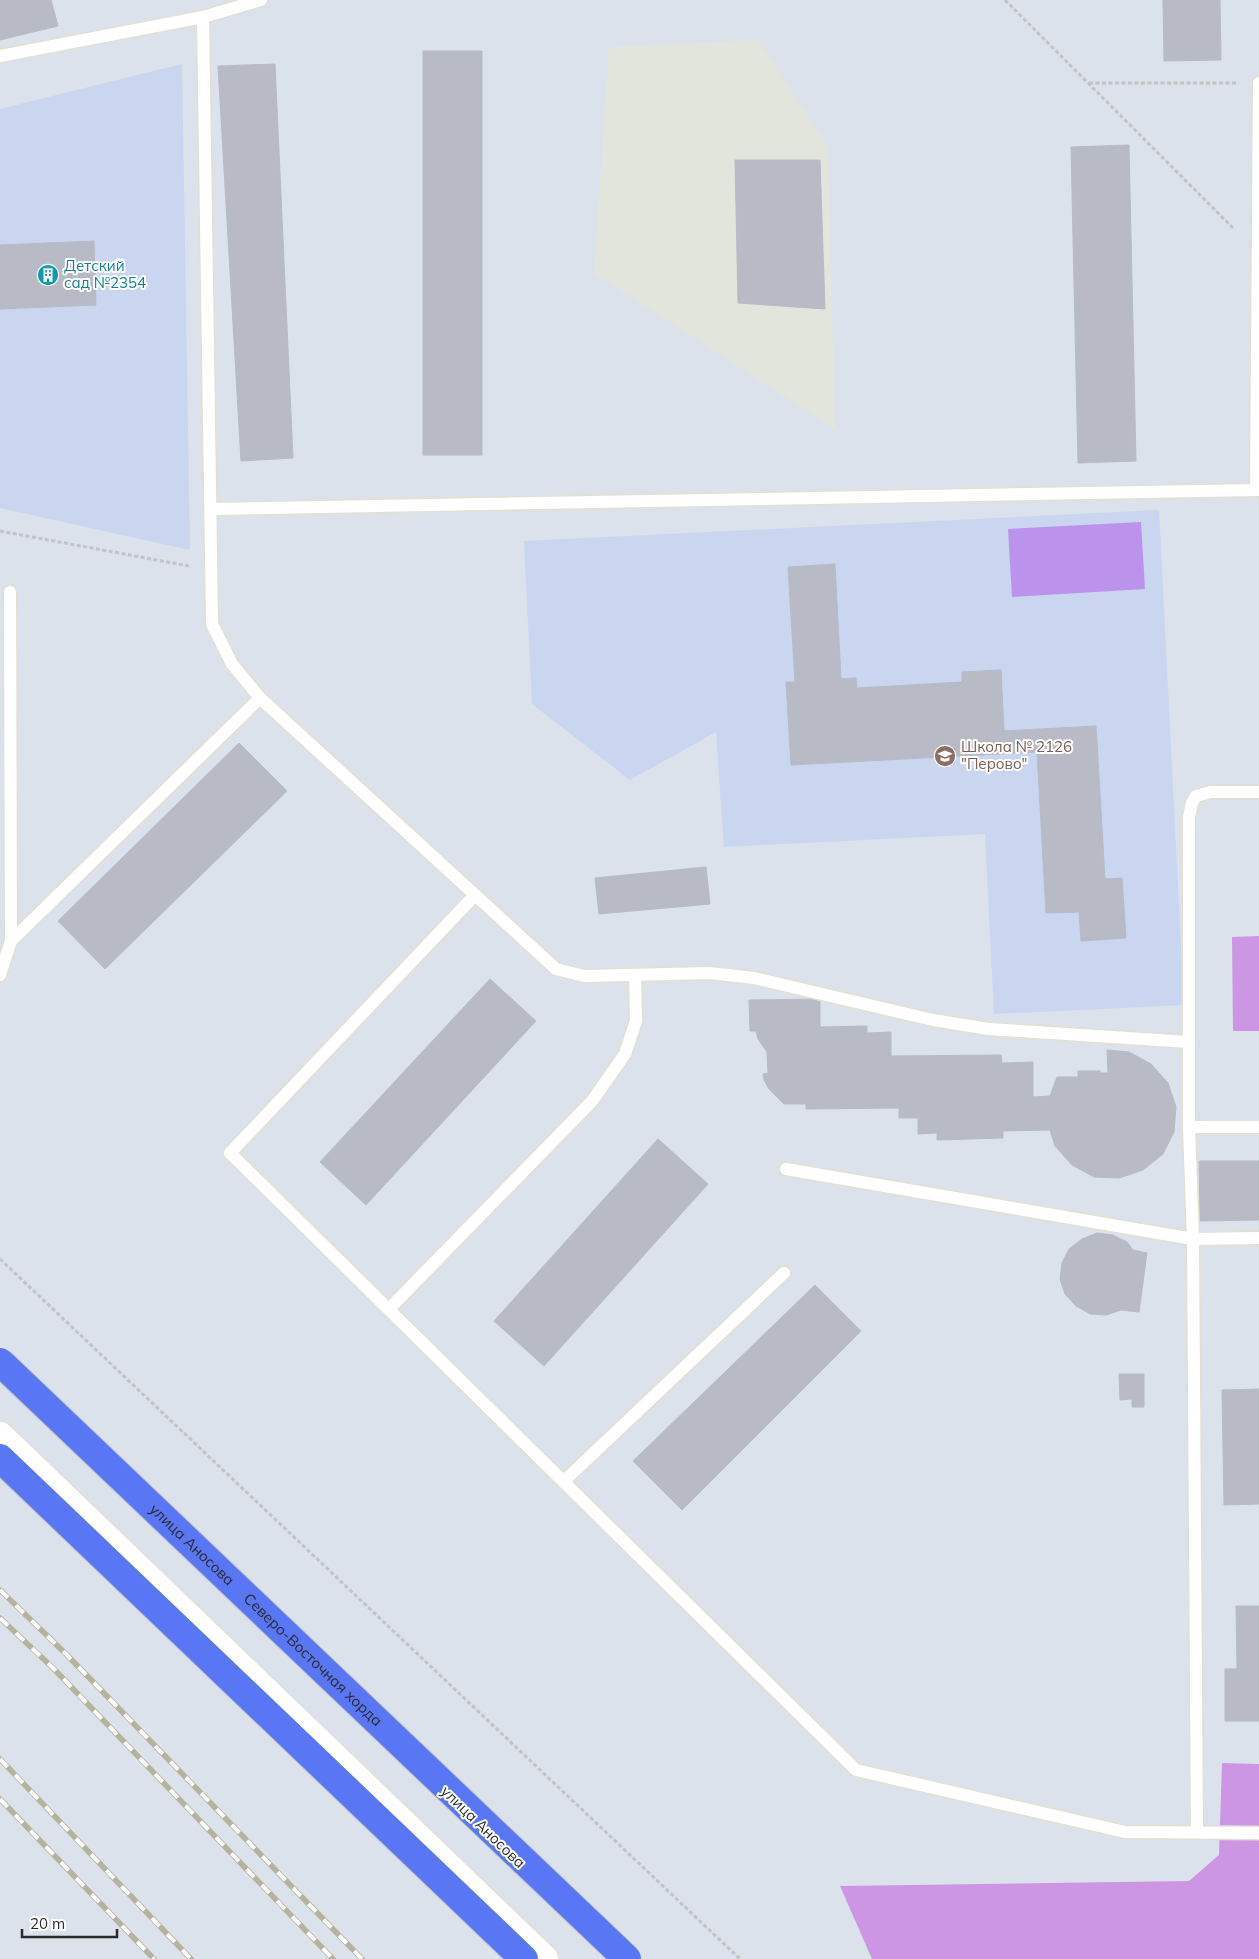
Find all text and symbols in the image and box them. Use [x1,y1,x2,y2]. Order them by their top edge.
place label: Детский сад №2354 [64,256,146,292]
building icon: Детский сад №2354 [36,263,60,287]
place label: Школа № 2126 "Перово" [961,737,1072,773]
school or university icon: Школа № 2126 "Перово" [933,744,957,768]
street label: улица Аносова [146,1499,239,1589]
street label: Северо-Восточная хорда [240,1589,387,1730]
street label: улица Аносова [437,1782,530,1872]
scale bar [22,1906,118,1938]
text: 20 m [30,1914,65,1933]

